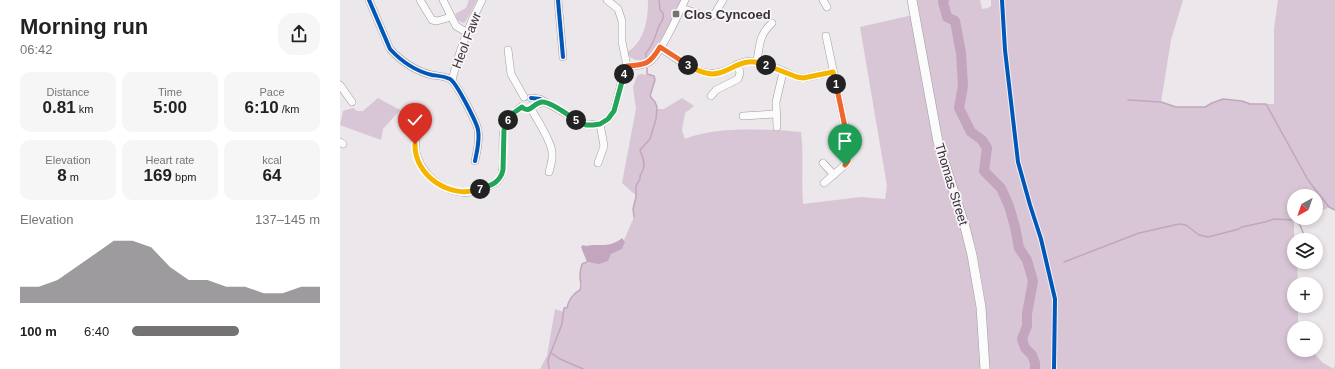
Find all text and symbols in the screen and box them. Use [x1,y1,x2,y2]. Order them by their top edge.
place label: Clos Cyncoed [684,7,771,22]
street label: Heol Fawr [449,9,484,71]
marker: Clos Cyncoed [671,9,681,19]
button: share [278,13,320,55]
text: Morning run [20,14,148,39]
text: 06:42 [20,42,53,57]
pin: 3 [678,55,698,75]
pin: 2 [756,55,776,75]
text: 3 [685,59,691,71]
text: 2 [763,59,769,71]
pin: 4 [614,64,634,84]
text: 4 [621,68,627,80]
pin: 1 [826,74,846,94]
text: 1 [833,78,839,90]
text: Distance [47,86,89,98]
text: Time [158,86,182,98]
text: Pace [259,86,285,98]
text: 0.81 [43,98,76,117]
text: 5:00 [153,98,187,117]
text: 6:10 [245,98,279,117]
text: km [76,103,93,115]
text: /km [279,103,299,115]
pin [398,103,432,144]
icon: check [404,109,426,131]
pin: 6 [498,110,518,130]
pin: 5 [566,110,586,130]
text: 6 [505,114,511,126]
text: 5 [573,114,579,126]
pin [828,124,862,165]
icon: arrive [834,130,856,152]
street label: Thomas Street [932,141,971,227]
text: Elevation [45,154,91,166]
text: Heart rate [146,154,194,166]
text: kcal [262,154,282,166]
text: 8 [57,166,67,185]
text: 169 [144,166,172,185]
text: 64 [263,166,281,185]
text: m [67,171,79,183]
text: bpm [172,171,196,183]
pin: 7 [470,179,490,199]
text: 7 [477,183,483,195]
north arrow [1287,189,1323,225]
map controls [1287,189,1323,357]
text: Elevation [20,212,73,227]
text: 137–145 m [255,212,320,227]
button: layers [1287,233,1323,269]
button: + [1287,277,1323,313]
button: − [1287,321,1323,357]
text: 100 m [20,324,57,339]
text: 6:40 [84,324,109,339]

